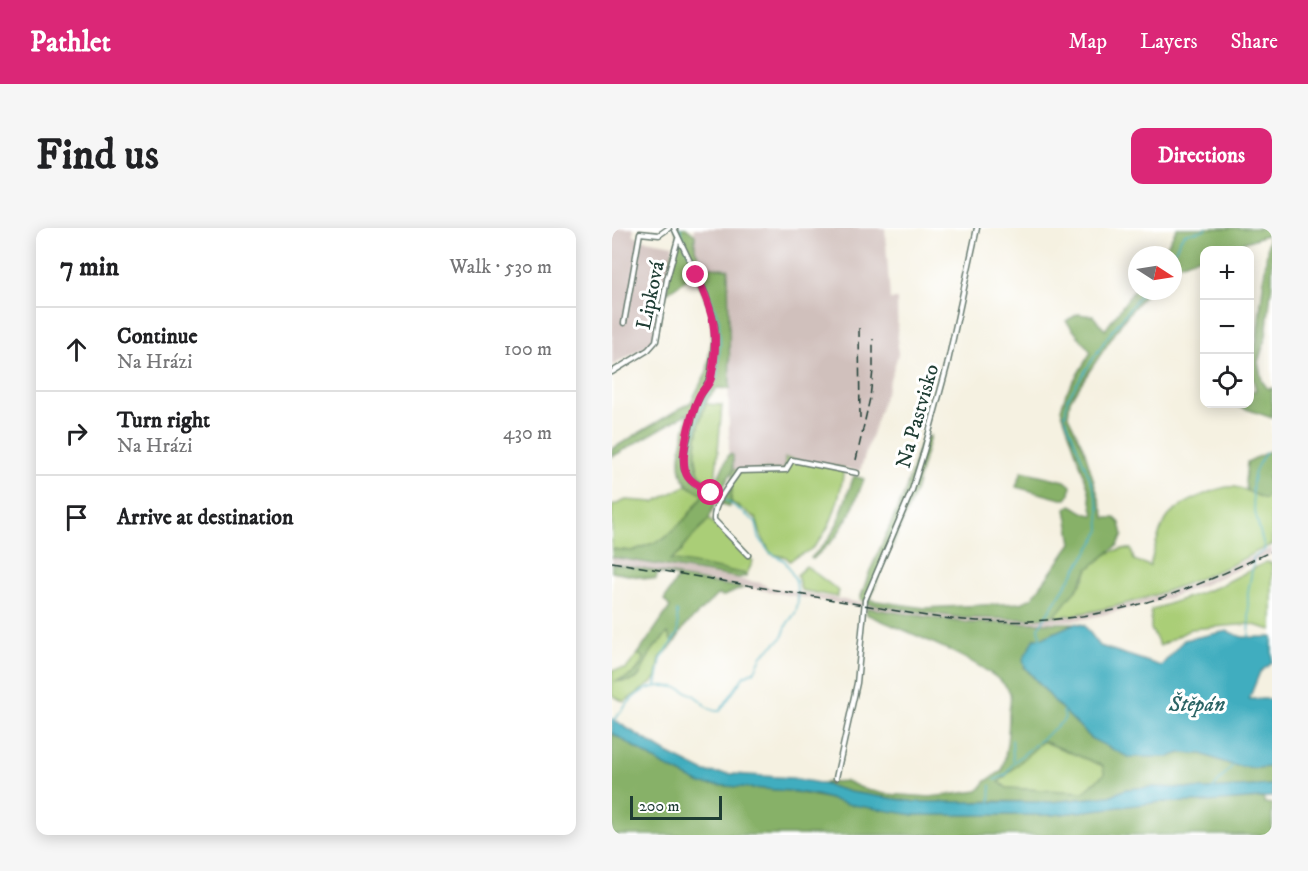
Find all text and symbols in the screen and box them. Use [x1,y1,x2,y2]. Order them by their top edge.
text: Pathlet [30,25,111,60]
text: Map [1068,29,1107,55]
text: Layers [1140,29,1198,55]
text: Share [1231,29,1278,55]
button: Directions [1131,128,1272,184]
text: Find us [36,130,159,182]
north arrow [1128,246,1182,300]
map controls [1200,246,1254,408]
button: + [1200,246,1254,300]
text: 7 min [60,251,119,284]
text: Walk · 530 m [450,255,552,280]
street label: Lipková [631,258,671,332]
route end [682,261,708,287]
button: − [1200,300,1254,354]
text: Continue [117,323,198,350]
icon: ahead [60,333,93,366]
text: 100 m [504,337,552,362]
text: Na Hrázi [117,350,192,375]
button: locate [1200,354,1254,408]
street label: Na Pastvisko [891,361,945,471]
text: Turn right [117,407,210,434]
icon: right [60,417,93,450]
text: 430 m [503,421,552,446]
text: Na Hrázi [117,434,192,459]
route start [697,479,723,505]
icon: arrive [60,501,93,534]
text: Arrive at destination [117,504,294,531]
water label: Štěpán [1168,691,1225,718]
scale bar [630,793,722,820]
text: 200 m [639,796,680,816]

